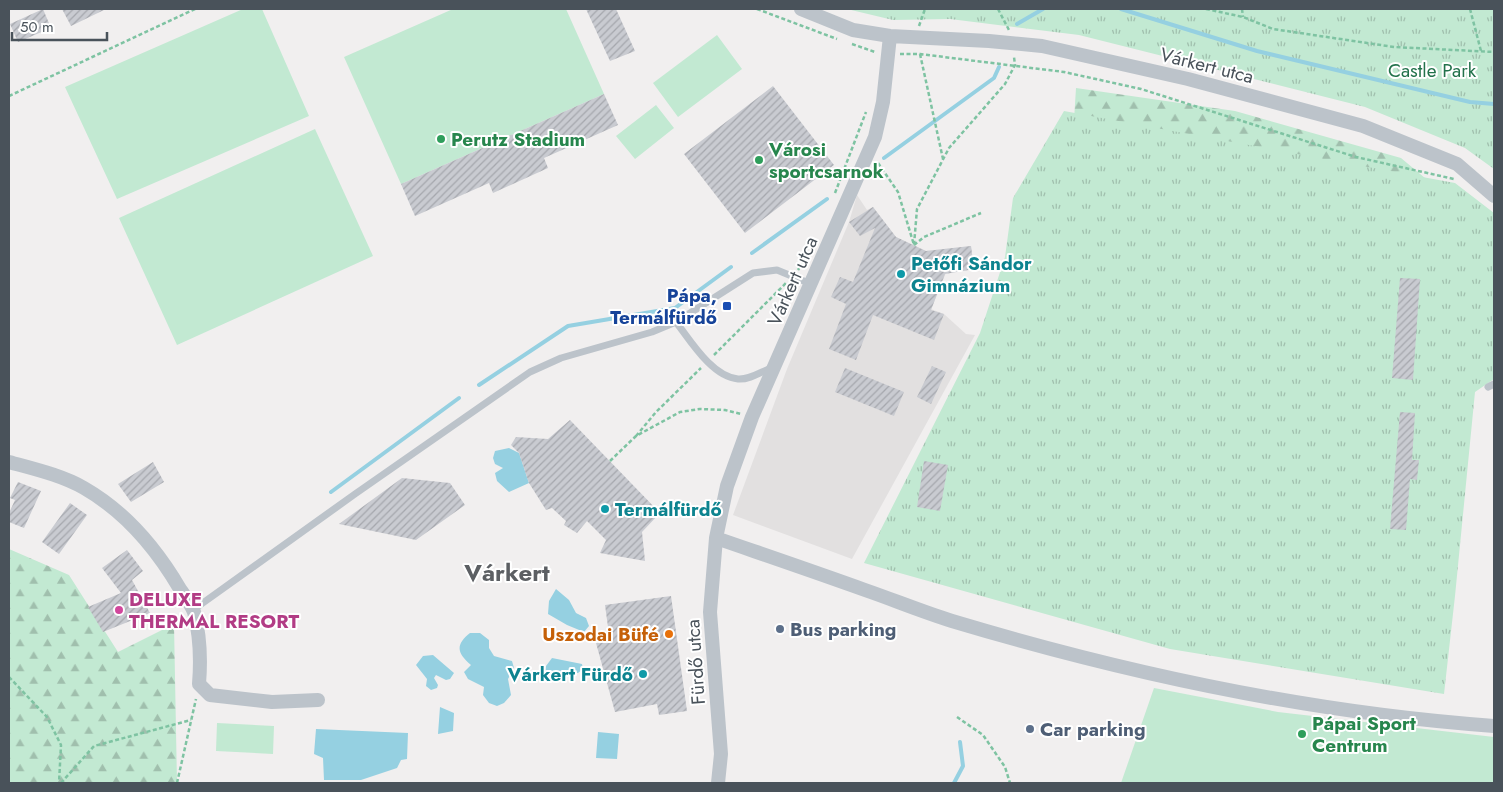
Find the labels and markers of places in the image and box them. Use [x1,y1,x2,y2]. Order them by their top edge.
place label: Perutz Stadium [451,126,585,153]
marker: Perutz Stadium [435,133,447,145]
place label: Városi sportcsarnok [768,136,884,185]
marker: Városi sportcsarnok [753,154,765,166]
place label: Petőfi Sándor Gimnázium [911,250,1032,299]
marker: Petőfi Sándor Gimnázium [895,268,907,280]
place label: Pápa, Termálfürdő [610,282,717,331]
marker: Pápa, Termálfürdő [721,300,733,312]
place label: Termálfürdő [615,496,722,523]
marker: Termálfürdő [599,503,611,515]
place label: DELUXE THERMAL RESORT [129,586,299,635]
marker: DELUXE THERMAL RESORT [113,604,125,616]
place label: Bus parking [790,616,896,643]
place label: Uszodai Büfé [542,621,659,648]
marker: Bus parking [774,623,786,635]
marker: Uszodai Büfé [663,628,675,640]
place label: Várkert Fürdő [507,661,633,688]
marker: Várkert Fürdő [637,668,649,680]
place label: Pápai Sport Centrum [1312,710,1416,759]
place label: Car parking [1040,716,1146,743]
marker: Car parking [1024,723,1036,735]
marker: Pápai Sport Centrum [1296,728,1308,740]

